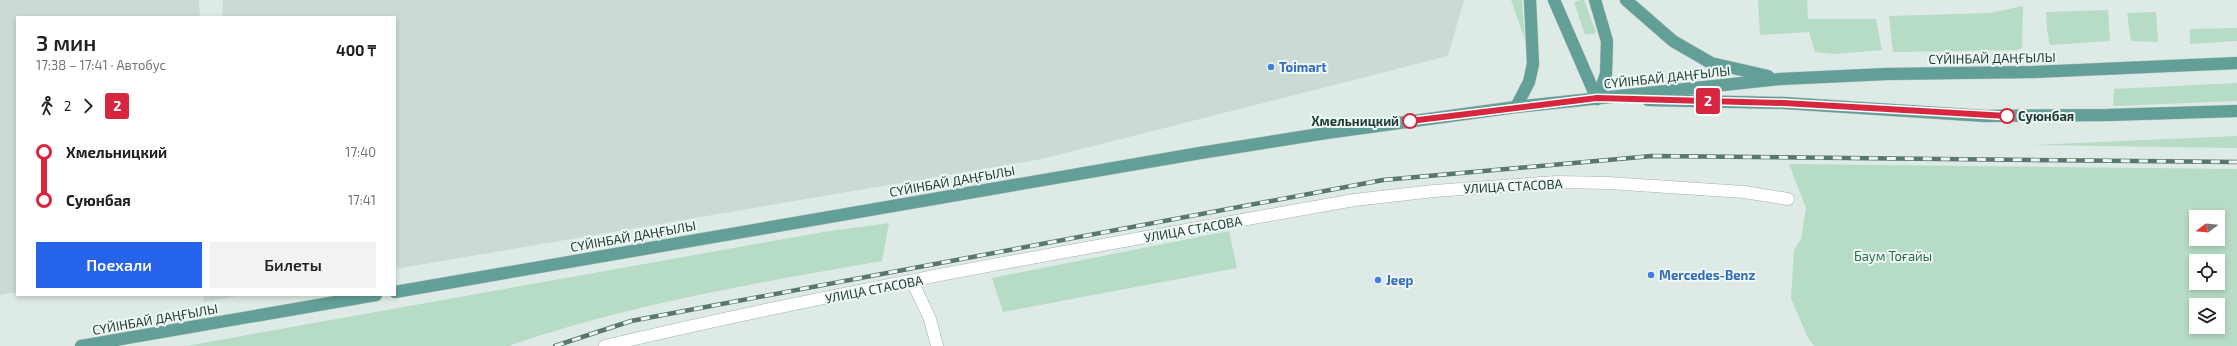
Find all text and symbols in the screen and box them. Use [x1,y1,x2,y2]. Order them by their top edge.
text: 3 мин [36,29,96,55]
text: 400 ₸ [336,41,376,59]
street label: СҮЙІНБАЙ ДАҢҒЫЛЫ [1928,49,2056,67]
text: 17:38 – 17:41 · Автобус [36,57,166,73]
place label: Toimart [1279,59,1327,75]
marker: Toimart [1266,62,1276,72]
street label: СҮЙІНБАЙ ДАҢҒЫЛЫ [1603,62,1731,92]
line badge: 2 [1695,88,1721,114]
text: 2 [1704,92,1712,109]
icon: walk [36,95,58,117]
icon: forward [77,95,99,117]
text: 2 [113,97,121,114]
text: 2 [64,98,71,114]
marker: Суюнбая [1999,108,2015,124]
place label: Суюнбая [2018,108,2074,124]
place label: Хмельницкий [1311,113,1399,129]
marker: Хмельницкий [1402,113,1418,129]
text: Хмельницкий [66,143,167,161]
text: 17:40 [345,144,376,160]
street label: СҮЙІНБАЙ ДАҢҒЫЛЫ [888,162,1016,200]
street label: УЛИЦА СТАСОВА [1463,175,1563,197]
text: Суюнбая [66,191,131,209]
text: 17:41 [348,192,376,208]
north arrow [2189,210,2225,246]
map controls [2189,210,2225,334]
street label: УЛИЦА СТАСОВА [1143,213,1243,245]
street label: СҮЙІНБАЙ ДАҢҒЫЛЫ [569,217,697,255]
button: Поехали [36,242,202,288]
button: Билеты [210,242,376,288]
park label: Баум Тоғайы [1854,248,1932,264]
button: locate [2189,254,2225,290]
place label: Mercedes-Benz [1659,267,1755,283]
marker: Mercedes-Benz [1646,270,1656,280]
street label: УЛИЦА СТАСОВА [824,272,924,306]
place label: Jeep [1386,272,1414,288]
marker: Jeep [1373,275,1383,285]
button: layers [2189,298,2225,334]
street label: СҮЙІНБАЙ ДАҢҒЫЛЫ [91,300,219,338]

